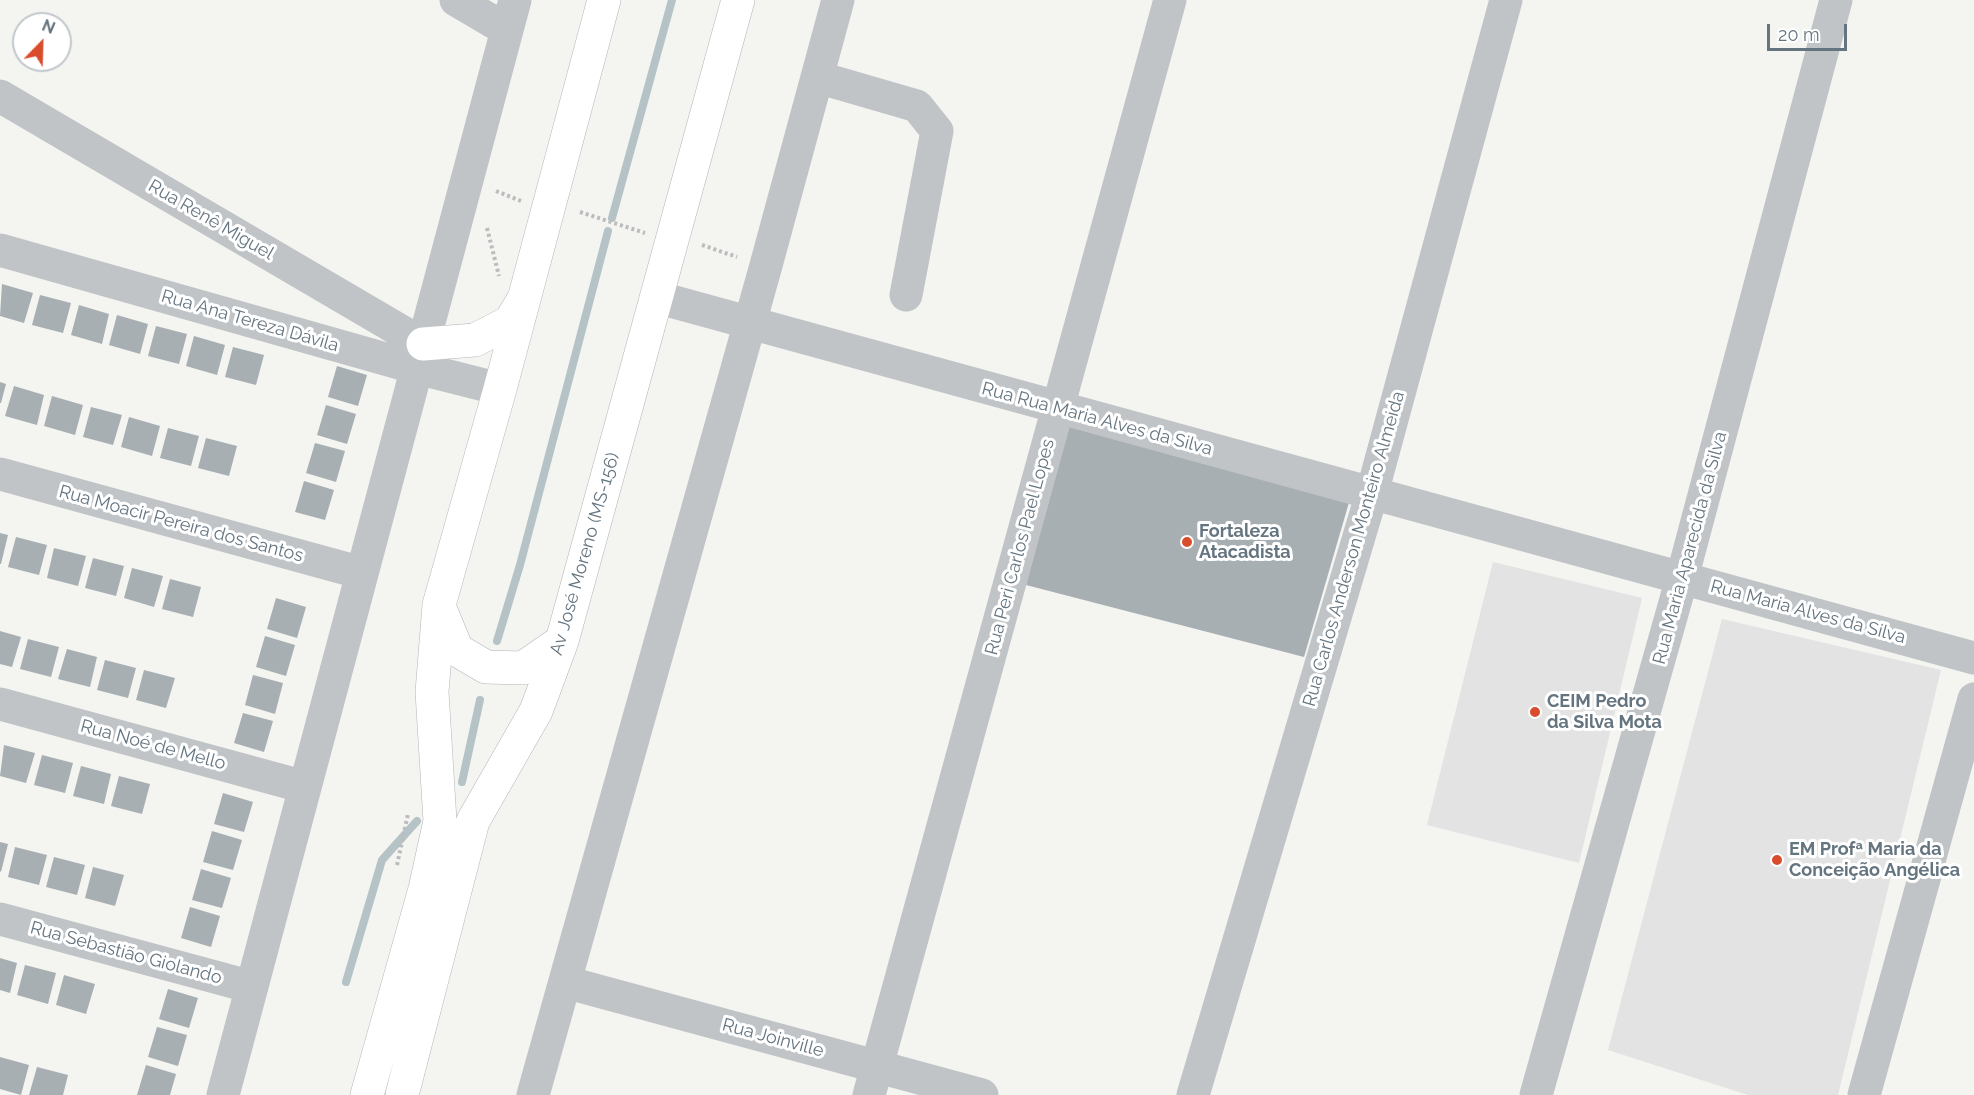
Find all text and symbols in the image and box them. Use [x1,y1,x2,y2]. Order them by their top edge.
north arrow [12,12,72,72]
scale bar [1770,12,1850,50]
text: N [39,16,58,38]
text: 20 m [1778,24,1820,45]
street label: Rua Renê Miguel [144,175,278,265]
street label: Rua Ana Tereza Dávila [159,285,341,357]
street label: Rua Rua Maria Alves da Silva [979,378,1215,460]
street label: Rua Carlos Anderson Monteiro Almeida [1299,389,1409,709]
street label: Rua Maria Aparecida da Silva [1648,429,1732,667]
street label: Rua Peri Carlos Pael Lopes [981,437,1059,657]
street label: Av José Moreno (MS-156) [546,450,624,658]
street label: Rua Moacir Pereira dos Santos [57,481,305,567]
place label: Fortaleza Atacadista [1199,521,1291,564]
marker: Fortaleza Atacadista [1180,535,1194,549]
street label: Rua Maria Alves da Silva [1708,576,1908,648]
place label: CEIM Pedro da Silva Mota [1547,691,1662,734]
marker: CEIM Pedro da Silva Mota [1528,705,1542,719]
street label: Rua Noé de Mello [78,715,228,775]
place label: EM Profª Maria da Conceição Angélica [1789,839,1960,882]
marker: EM Profª Maria da Conceição Angélica [1770,853,1784,867]
street label: Rua Sebastião Giolando [28,917,224,989]
street label: Rua Joinville [720,1014,826,1062]

